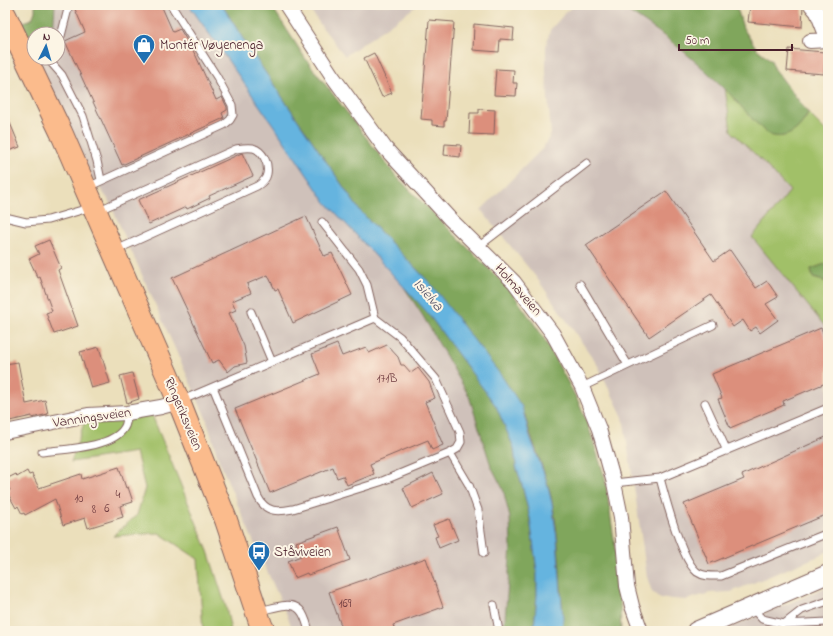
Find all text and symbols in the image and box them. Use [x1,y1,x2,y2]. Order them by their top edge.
north arrow [26,26,66,66]
scale bar [679,26,792,52]
text: N [42,29,51,45]
shop icon: Montér Vøyenenga [131,32,157,65]
text: 50 m [685,32,709,50]
place label: Montér Vøyenenga [160,35,263,57]
street label: Holmaveien [489,259,547,321]
water label: Isielva [408,274,449,317]
house number: 171B [377,370,397,388]
street label: Ringeriksveien [157,374,208,454]
street label: Vanningsveien [51,402,133,435]
house number: 4 [116,486,121,504]
house number: 10 [74,490,84,508]
house number: 6 [104,500,110,518]
house number: 8 [92,501,97,519]
bus stop icon: Ståviveien [246,539,272,572]
place label: Ståviveien [274,542,331,563]
house number: 169 [339,595,352,613]

